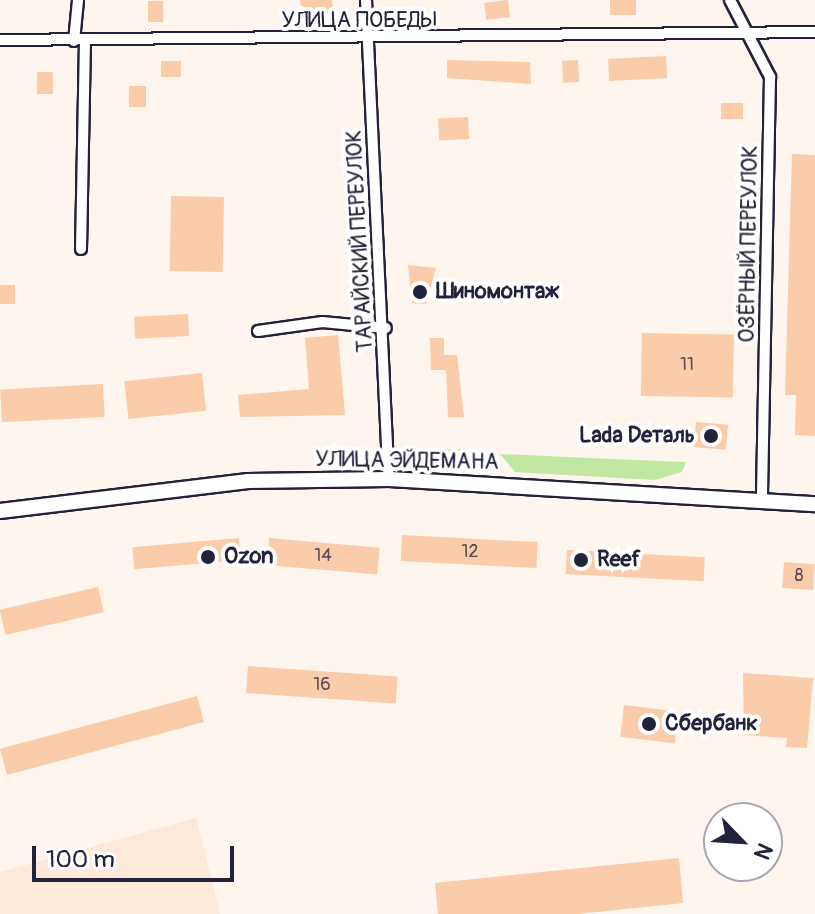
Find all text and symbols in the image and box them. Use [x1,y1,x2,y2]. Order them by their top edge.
street label: УЛИЦА ПОБЕДЫ [281,8,437,34]
street label: ТАРАЙСКИЙ ПЕРЕУЛОК [341,129,379,353]
street label: ОЗЁРНЫЙ ПЕРЕУЛОК [734,145,764,343]
place label: Шиномонтаж [436,279,559,305]
marker: Шиномонтаж [411,283,429,301]
house number: 11 [680,354,694,376]
place label: Lada Dеталь [579,423,695,449]
marker: Lada Dеталь [702,427,720,445]
street label: УЛИЦА ЭЙДЕМАНА [315,446,499,476]
house number: 12 [461,541,479,563]
place label: Ozon [224,544,273,570]
house number: 14 [314,545,332,567]
place label: Reef [597,547,640,573]
marker: Ozon [199,548,217,566]
marker: Reef [572,551,590,569]
house number: 8 [794,565,804,587]
house number: 16 [313,674,331,696]
place label: Сбербанк [665,711,758,737]
marker: Сбербанк [640,715,658,733]
north arrow [703,802,783,882]
scale bar [36,830,238,880]
text: N [747,839,779,864]
text: 100 m [46,845,115,874]

